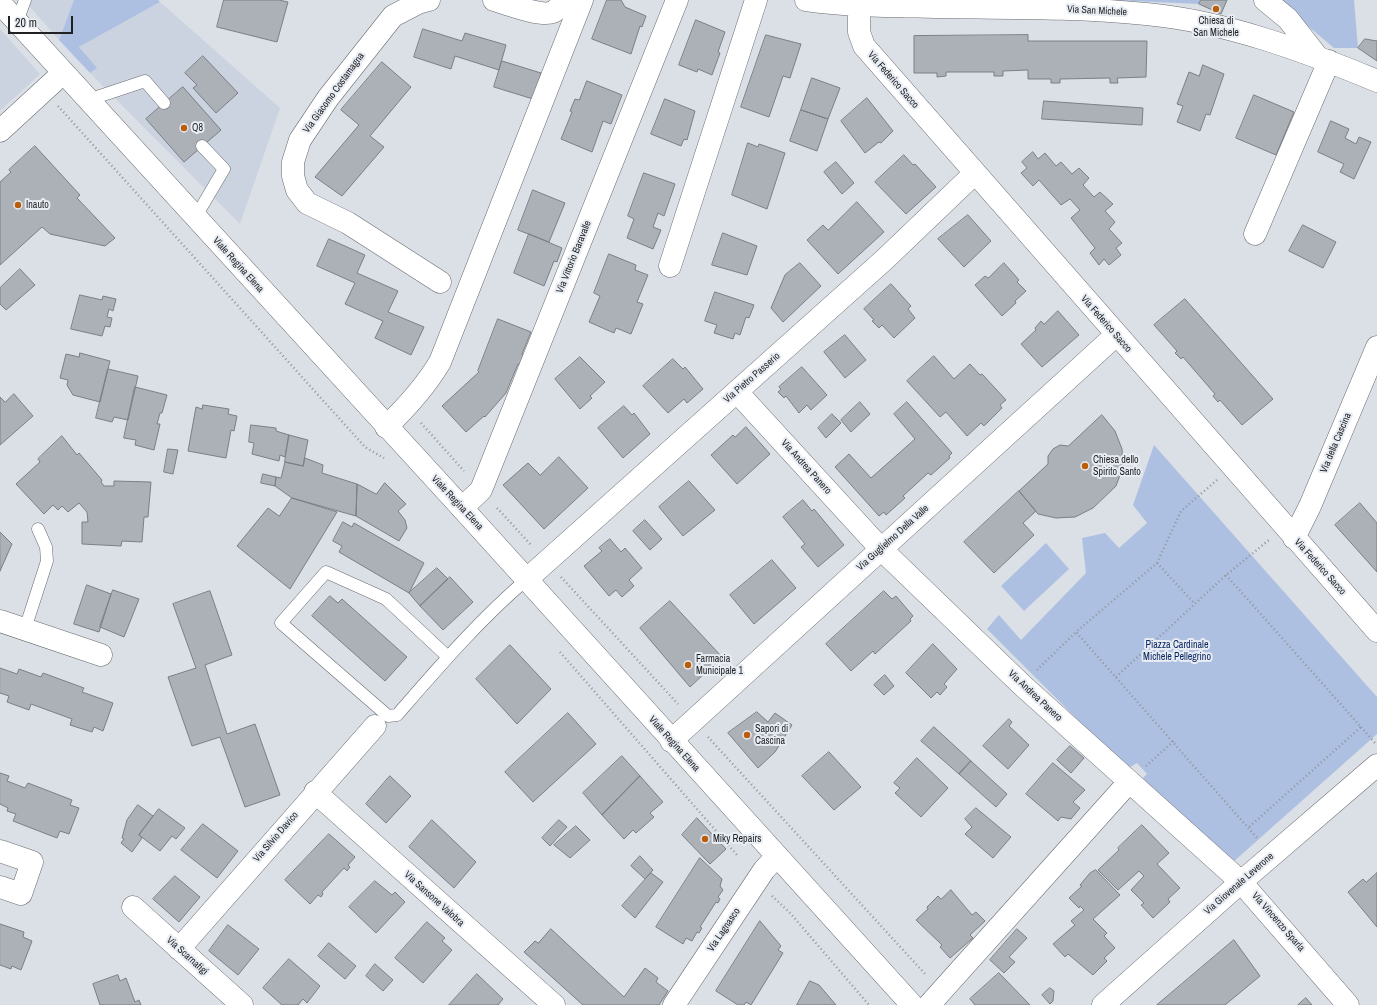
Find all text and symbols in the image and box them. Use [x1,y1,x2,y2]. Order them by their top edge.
street label: Via San Michele [1067,3,1127,19]
marker: Chiesa di San Michele [1211,4,1221,14]
scale bar [10,8,75,34]
text: 20 m [15,15,37,31]
place label: Chiesa di San Michele [1193,15,1239,38]
street label: Via Federico Sacco [865,49,921,111]
street label: Via Giacomo Costamagna [301,50,367,136]
place label: Q8 [192,122,203,134]
marker: Q8 [179,123,189,133]
place label: Inauto [26,199,49,211]
marker: Inauto [13,200,23,210]
street label: Via Vittorio Baravalle [554,219,594,295]
street label: Viale Regina Elena [210,235,266,295]
street label: Via Federico Sacco [1078,293,1134,355]
street label: Via Pietro Passerio [721,350,783,406]
street label: Via della Cascina [1318,411,1354,475]
street label: Via Andrea Panero [778,437,834,497]
place label: Chiesa dello Spirito Santo [1093,454,1141,478]
marker: Chiesa dello Spirito Santo [1080,461,1090,471]
street label: Viale Regina Elena [429,473,485,533]
street label: Via Guglielmo Della Valle [855,503,931,573]
street label: Via Federico Sacco [1292,536,1348,598]
park label: Piazza Cardinale Michele Pellegrino [1143,639,1211,662]
place label: Farmacia Municipale 1 [696,653,743,676]
marker: Farmacia Municipale 1 [683,660,693,670]
street label: Via Andrea Panero [1005,668,1065,724]
street label: Viale Regina Elena [646,714,702,774]
place label: Sapori di Cascina [755,723,788,746]
marker: Sapori di Cascina [742,730,752,740]
street label: Via Silvio Davico [251,809,301,865]
place label: Miky Repairs [713,833,761,845]
marker: Miky Repairs [700,834,710,844]
street label: Via Giovenale Leverone [1202,851,1276,917]
street label: Via Sansone Valobra [401,869,467,929]
street label: Via Vincenzo Sparla [1249,890,1307,954]
street label: Via Lagnasco [705,906,743,954]
street label: Via Scarnafigi [164,934,210,978]

